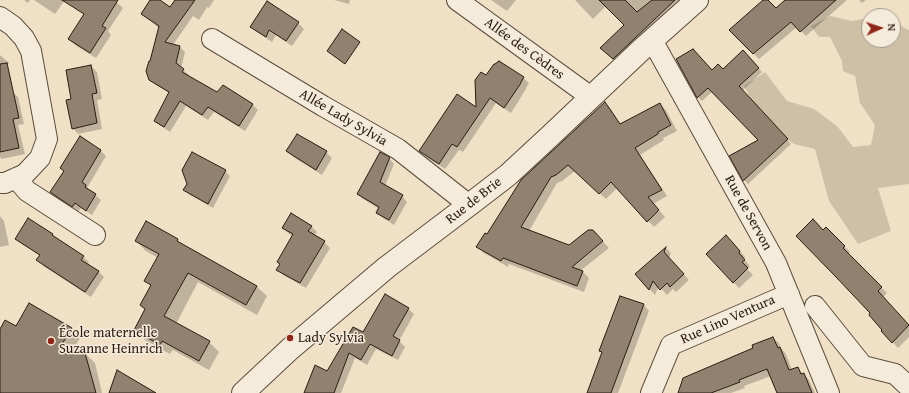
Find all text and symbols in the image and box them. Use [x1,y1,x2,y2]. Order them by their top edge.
north arrow [861,8,901,48]
street label: Allée des Cèdres [481,14,567,84]
text: N [884,23,900,32]
street label: Allée Lady Sylvia [296,86,390,150]
street label: Rue de Servon [720,173,776,253]
street label: Rue de Brie [443,174,505,228]
street label: Rue Lino Ventura [678,292,778,348]
place label: École maternelle Suzanne Heinrich [59,325,163,358]
place label: Lady Sylvia [298,330,364,346]
marker: Lady Sylvia [285,333,295,343]
marker: École maternelle Suzanne Heinrich [46,336,56,346]

